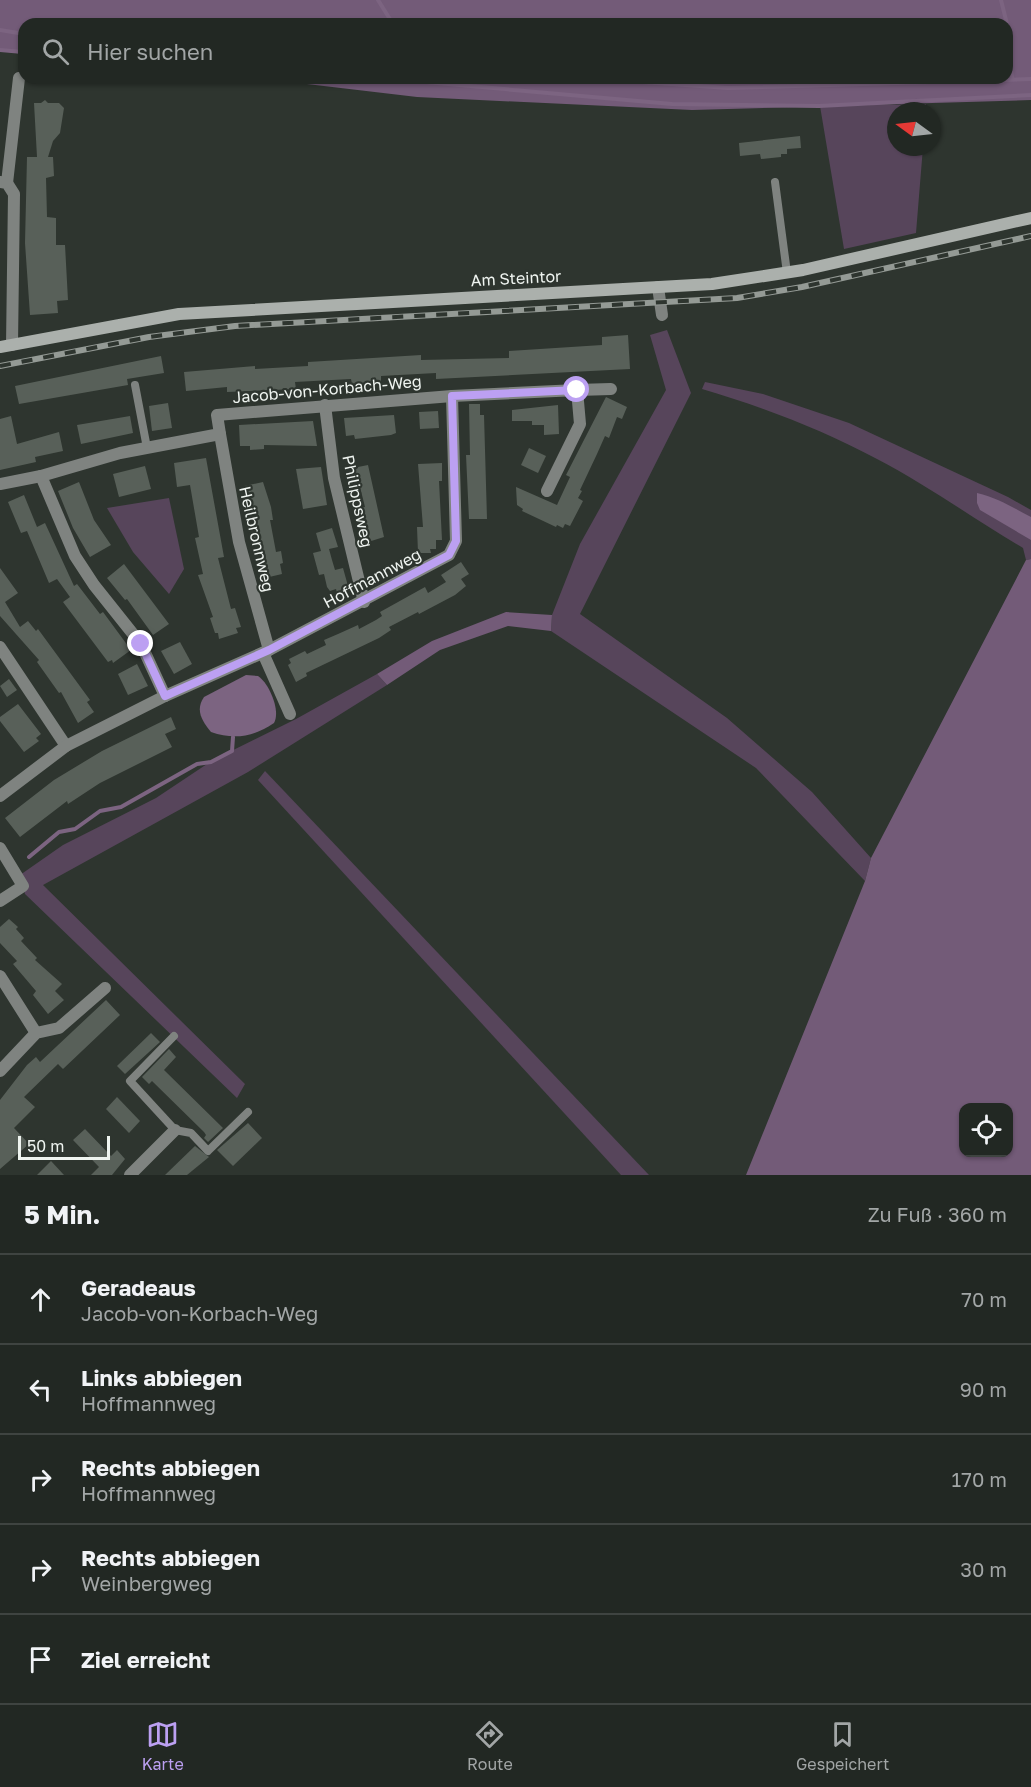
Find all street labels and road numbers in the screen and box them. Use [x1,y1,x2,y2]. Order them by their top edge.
street label: Am Steintor [470,266,562,290]
street label: Jacob-von-Korbach-Weg [232,371,422,407]
street label: Philippsweg [338,453,378,549]
street label: Heilbronnweg [235,484,279,594]
street label: Hoffmannweg [320,544,424,612]

